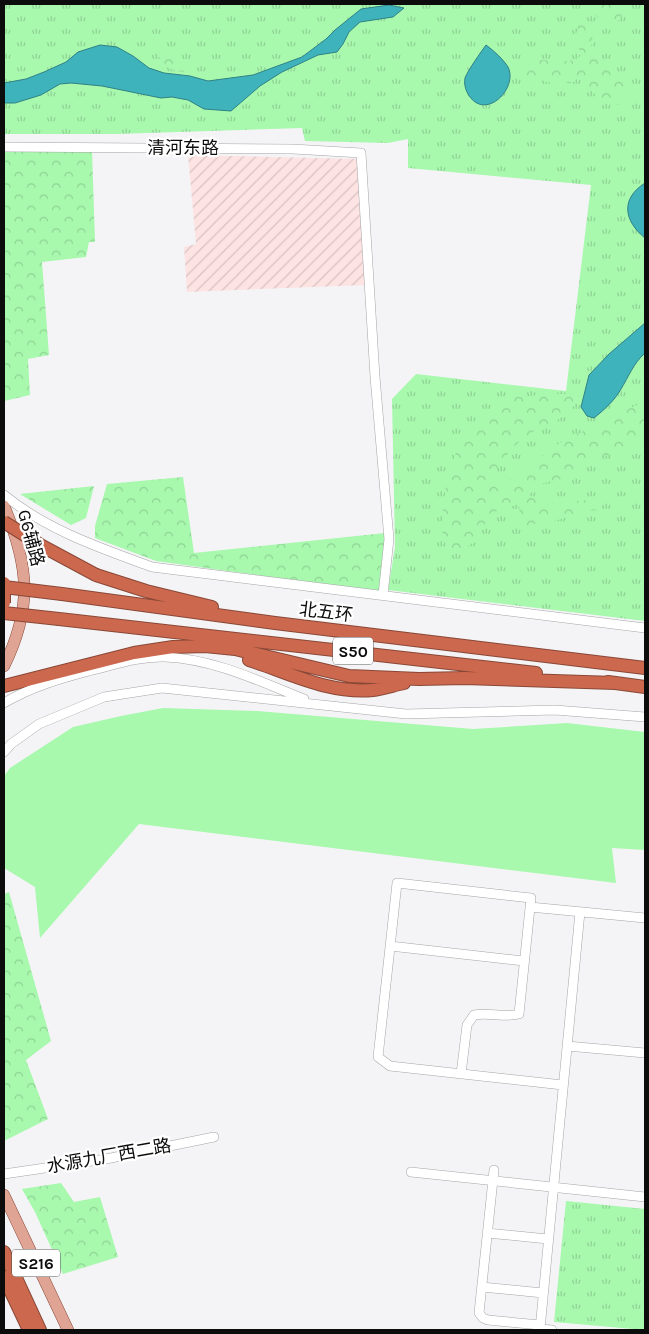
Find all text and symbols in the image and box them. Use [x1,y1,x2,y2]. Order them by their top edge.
street label: 清河东路 [147,137,219,159]
street label: G6辅路 [13,507,49,569]
street label: 北五环 [298,598,354,626]
road number: S50 [333,637,373,664]
street label: 水源九厂西二路 [45,1134,173,1178]
road number: S216 [12,1250,60,1276]

